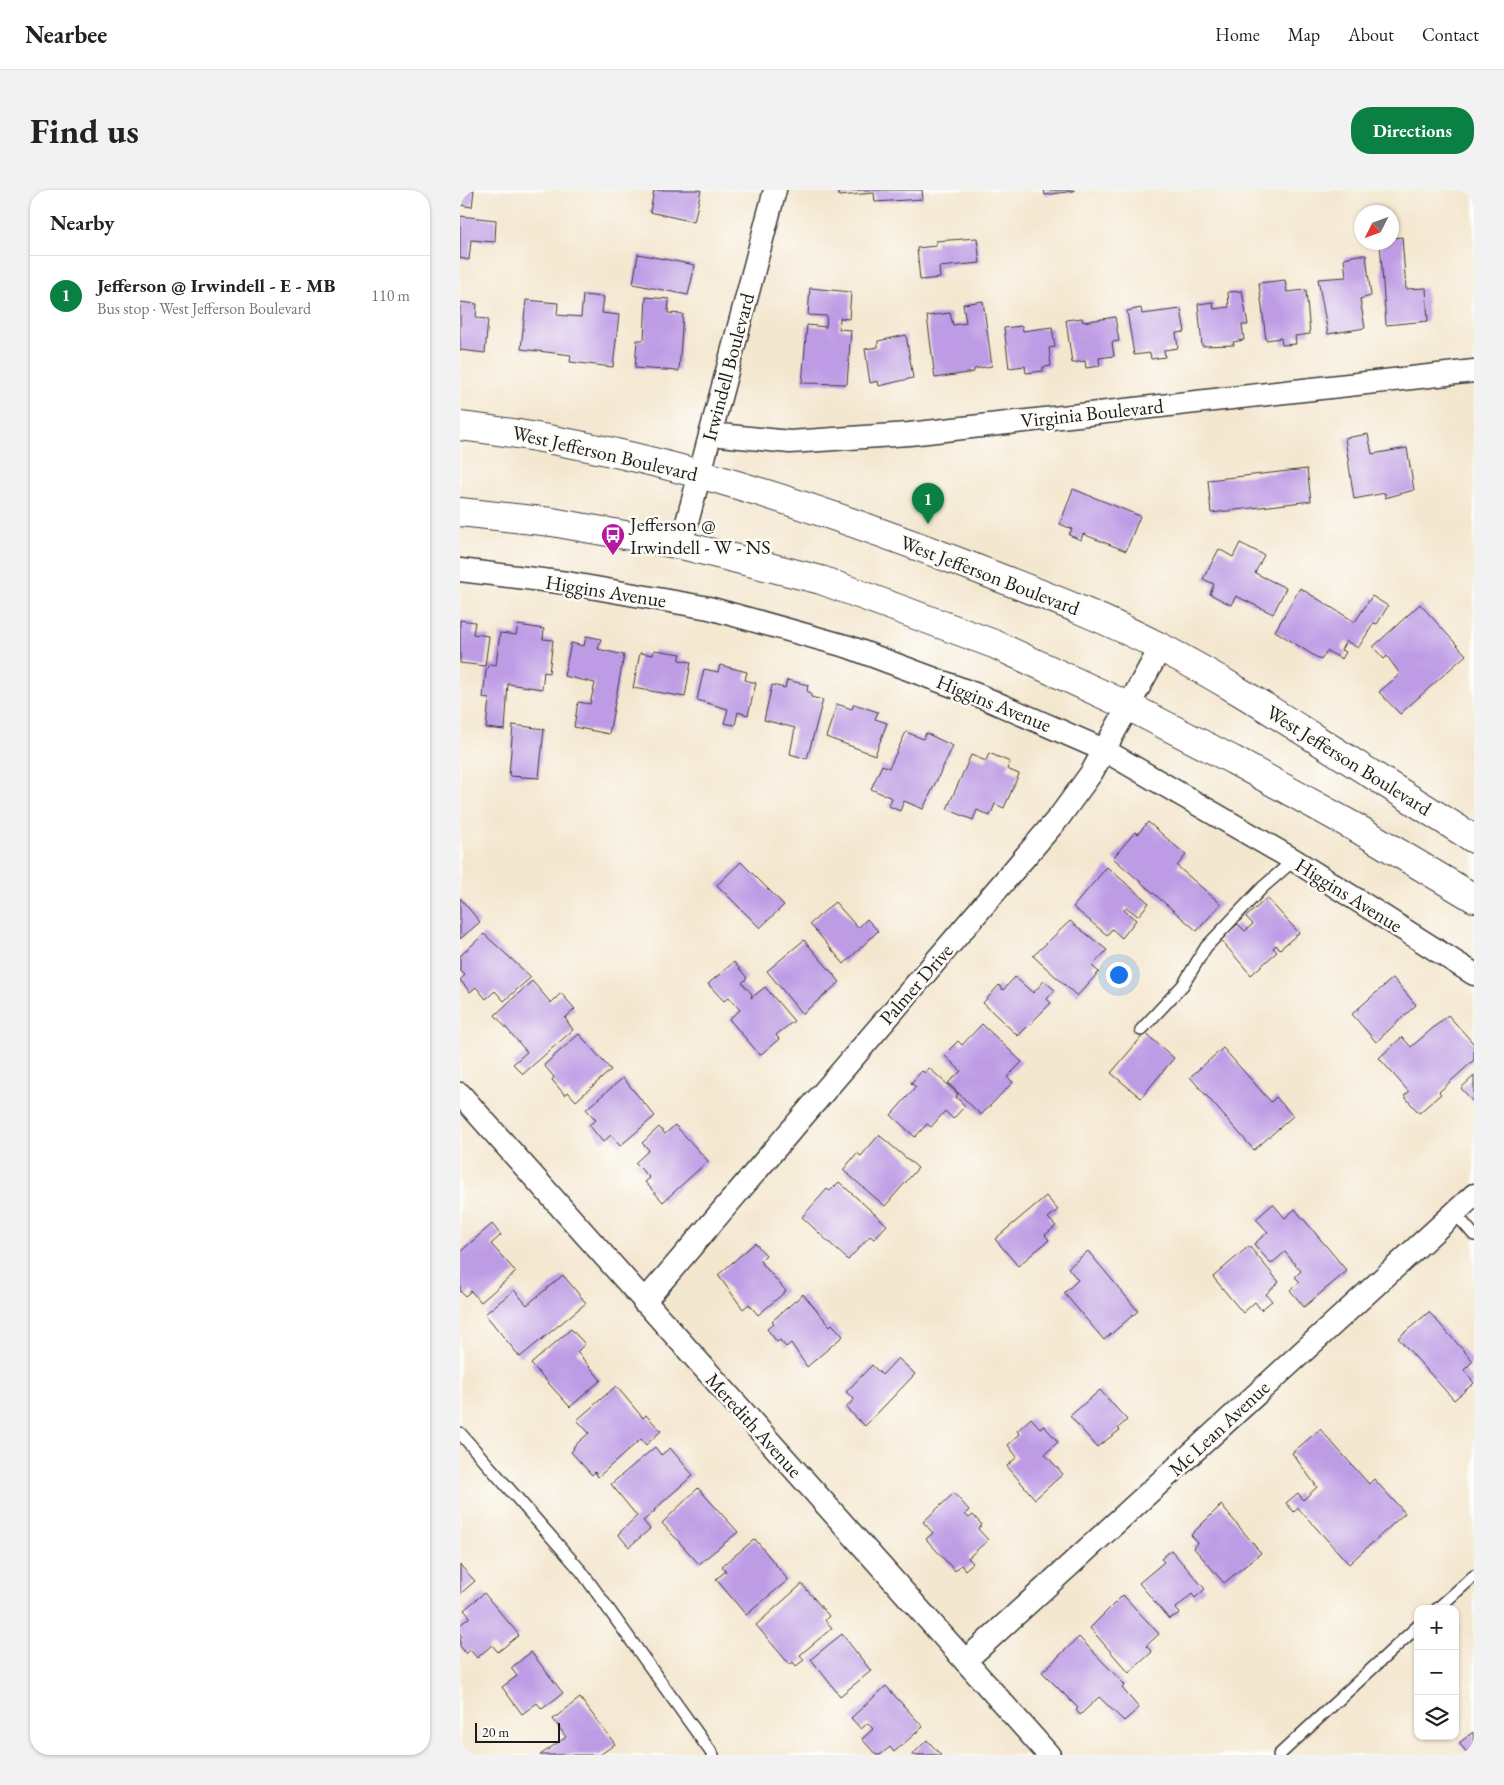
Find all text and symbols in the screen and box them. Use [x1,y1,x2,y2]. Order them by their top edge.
text: Nearbee [25,19,107,50]
text: Home [1215,23,1260,46]
text: Map [1288,23,1320,46]
text: About [1348,23,1394,46]
text: Contact [1422,23,1479,46]
button: Directions [1351,107,1474,154]
text: Find us [30,108,139,153]
north arrow [1354,205,1399,250]
text: Nearby [50,209,114,236]
text: Jefferson @ Irwindell - E - MB [97,273,335,298]
text: 1 [62,285,70,306]
text: 110 m [371,285,410,306]
street label: Irwindell Boulevard [696,289,760,444]
text: Bus stop · West Jefferson Boulevard [97,298,311,319]
street label: Virginia Boulevard [1019,392,1166,433]
street label: West Jefferson Boulevard [510,419,701,487]
pin: 1 [912,483,944,524]
place label: Jefferson @ Irwindell - W - NS [628,511,771,560]
bus stop icon: Jefferson @ Irwindell - W - NS [600,522,626,556]
street label: West Jefferson Boulevard [897,529,1084,621]
street label: Higgins Avenue [544,569,668,613]
street label: Higgins Avenue [933,668,1056,738]
street label: West Jefferson Boulevard [1262,699,1437,822]
street label: Higgins Avenue [1290,852,1408,938]
street label: Palmer Drive [874,938,959,1030]
your location [1106,962,1132,988]
street label: Meredith Avenue [700,1367,808,1483]
street label: Mc Lean Avenue [1163,1374,1275,1482]
map controls [1414,1605,1459,1740]
button: + [1414,1605,1459,1650]
button: − [1414,1650,1459,1695]
button: layers [1414,1695,1459,1740]
scale bar [475,1720,560,1743]
text: 20 m [482,1723,509,1741]

